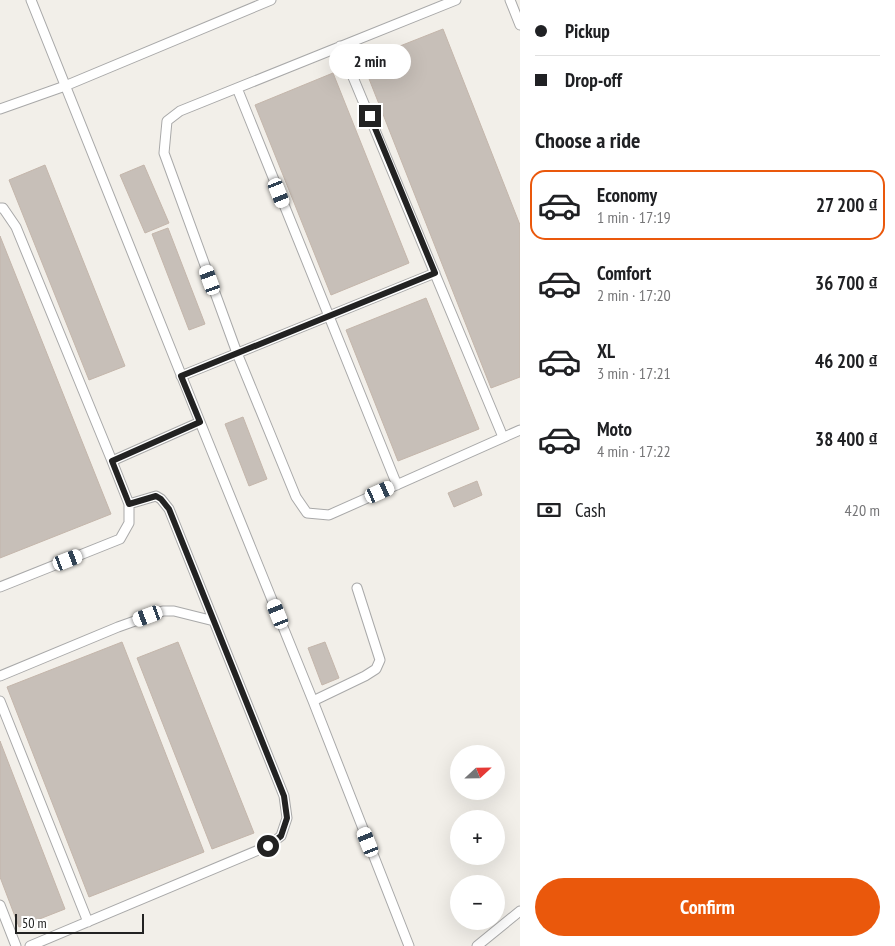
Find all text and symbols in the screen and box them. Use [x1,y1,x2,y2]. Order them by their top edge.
text: Pickup [565,19,610,43]
callout: 2 min [329,44,411,78]
text: 2 min [354,51,386,71]
text: Drop-off [565,68,622,92]
route end [359,105,381,127]
text: Choose a ride [535,126,640,154]
car [266,176,291,210]
icon: car [537,183,582,228]
text: Economy [597,183,657,207]
text: 27 200 ₫ [816,193,878,217]
text: 1 min · 17:19 [597,207,671,227]
icon: car [537,261,582,306]
text: Comfort [597,261,651,285]
car [197,263,222,297]
text: 36 700 ₫ [815,271,878,295]
text: 2 min · 17:20 [597,285,671,305]
icon: car [537,339,582,384]
text: XL [597,339,615,363]
text: 46 200 ₫ [815,349,878,373]
text: 3 min · 17:21 [597,363,671,383]
icon: car [537,417,582,462]
text: Moto [597,417,632,441]
text: 38 400 ₫ [815,427,878,451]
text: 4 min · 17:22 [597,441,671,461]
car [363,479,396,505]
icon: cash [535,496,563,524]
text: Cash [575,498,606,522]
text: 420 m [845,500,880,520]
car [51,548,84,572]
car [265,597,290,631]
car [131,604,164,628]
north arrow [450,745,505,800]
map controls [450,745,505,930]
button: + [450,810,505,865]
car [355,825,380,859]
route start [257,835,279,857]
button: − [450,875,505,930]
button: Confirm [535,878,880,936]
scale bar [15,911,144,934]
text: 50 m [22,914,47,932]

